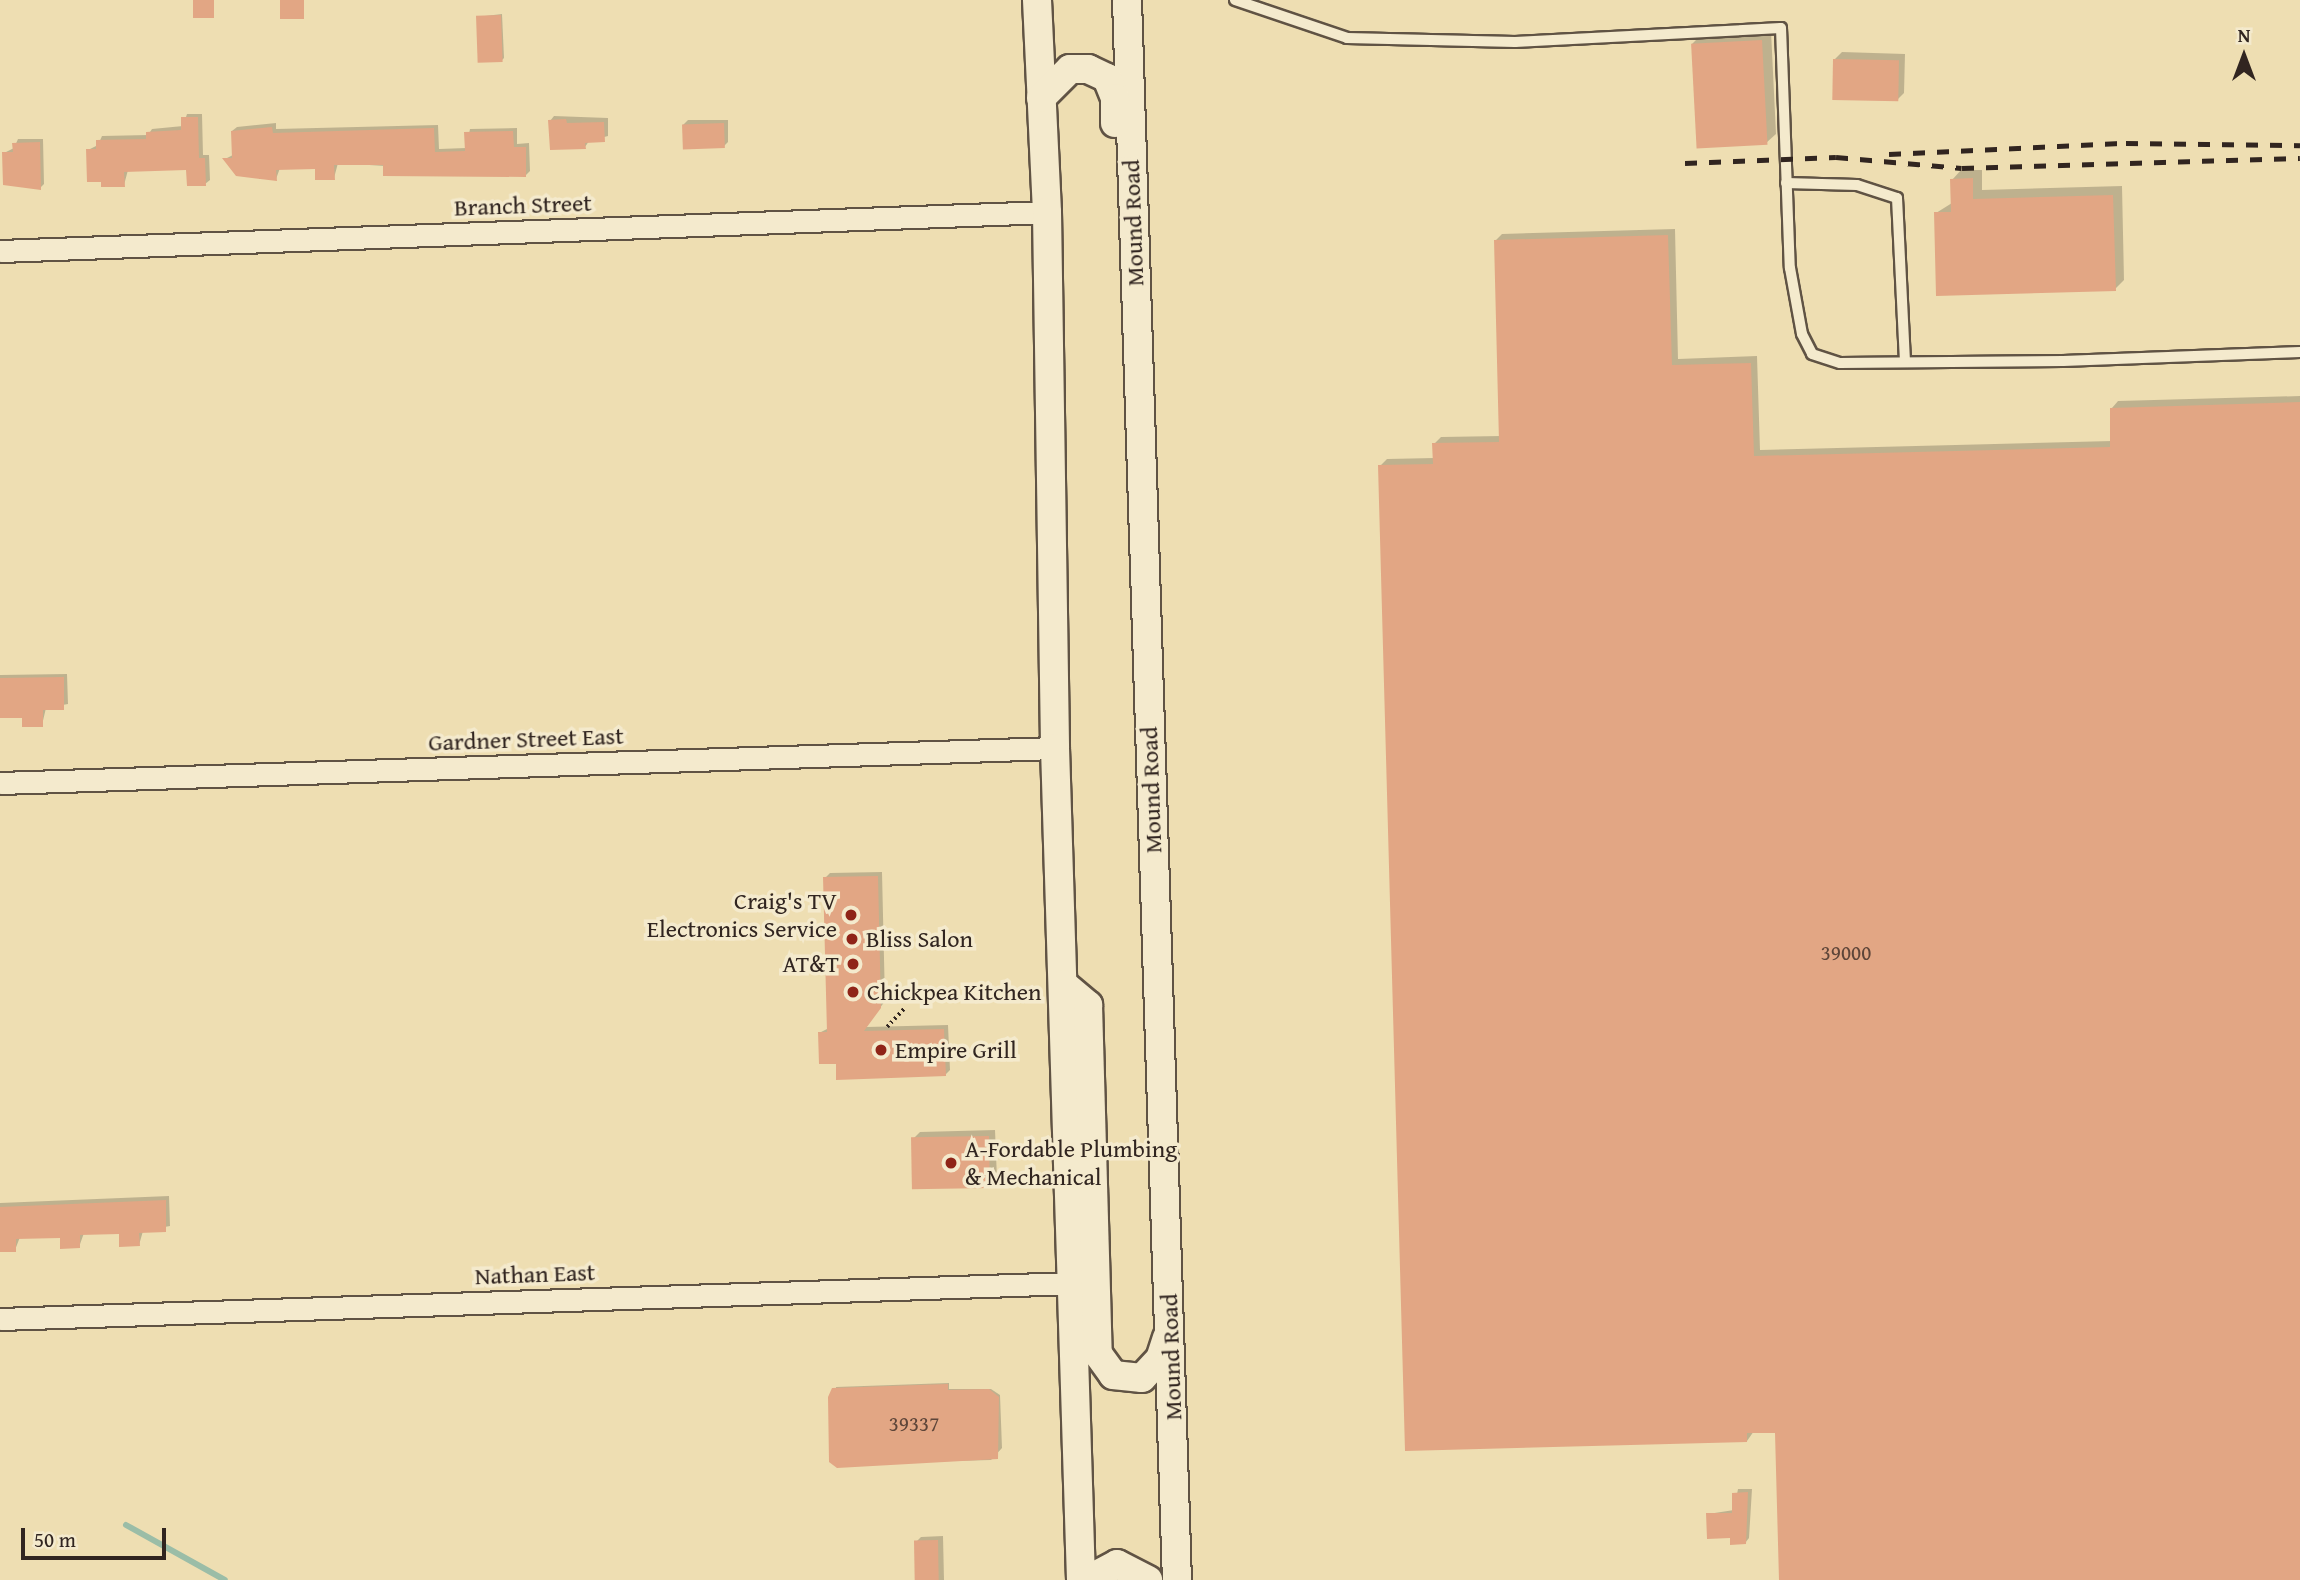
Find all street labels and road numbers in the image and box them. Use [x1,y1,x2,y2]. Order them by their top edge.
street label: Mound Road [1116,159,1150,287]
street label: Branch Street [454,188,592,222]
street label: Gardner Street East [428,721,624,757]
street label: Mound Road [1134,726,1168,854]
street label: Nathan East [474,1258,596,1290]
street label: Mound Road [1154,1293,1188,1421]

